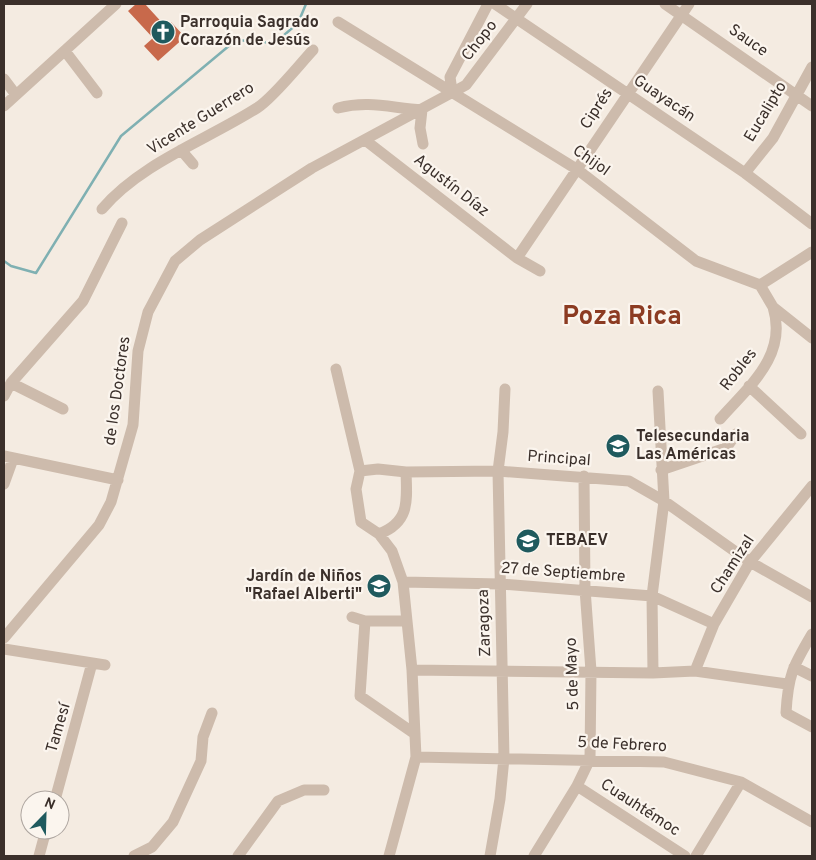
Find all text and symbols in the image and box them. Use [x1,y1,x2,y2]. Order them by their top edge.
place label: Parroquia Sagrado Corazón de Jesús [180,13,319,51]
street label: Chopo [458,16,502,66]
church icon: Parroquia Sagrado Corazón de Jesús [150,19,176,45]
street label: Sauce [724,20,772,62]
street label: Guayacán [629,71,699,127]
street label: Vicente Guerrero [144,78,258,160]
street label: Eucalipto [740,78,792,146]
street label: Ciprés [576,85,618,133]
street label: Chijol [568,141,614,181]
street label: Agustín Díaz [409,150,493,222]
district label: Poza Rica [562,301,682,334]
street label: de los Doctores [100,335,136,447]
street label: Robles [716,345,762,395]
place label: Telesecundaria Las Américas [636,427,749,465]
school or university icon: Telesecundaria Las Américas [605,433,631,459]
street label: Principal [527,447,591,471]
school or university icon: TEBAEV [515,528,541,554]
place label: TEBAEV [546,531,608,551]
street label: Chamizal [707,532,759,598]
street label: 27 de Septiembre [500,559,626,587]
place label: Jardín de Niños "Rafael Alberti" [245,567,362,605]
school or university icon: Jardín de Niños "Rafael Alberti" [366,573,392,599]
street label: Zaragoza [474,589,496,657]
street label: 5 de Mayo [562,637,584,711]
street label: Tamesí [42,699,76,755]
street label: 5 de Febrero [577,733,667,757]
street label: Cuauhtémoc [596,775,684,841]
north arrow [20,790,70,840]
text: N [42,795,57,814]

